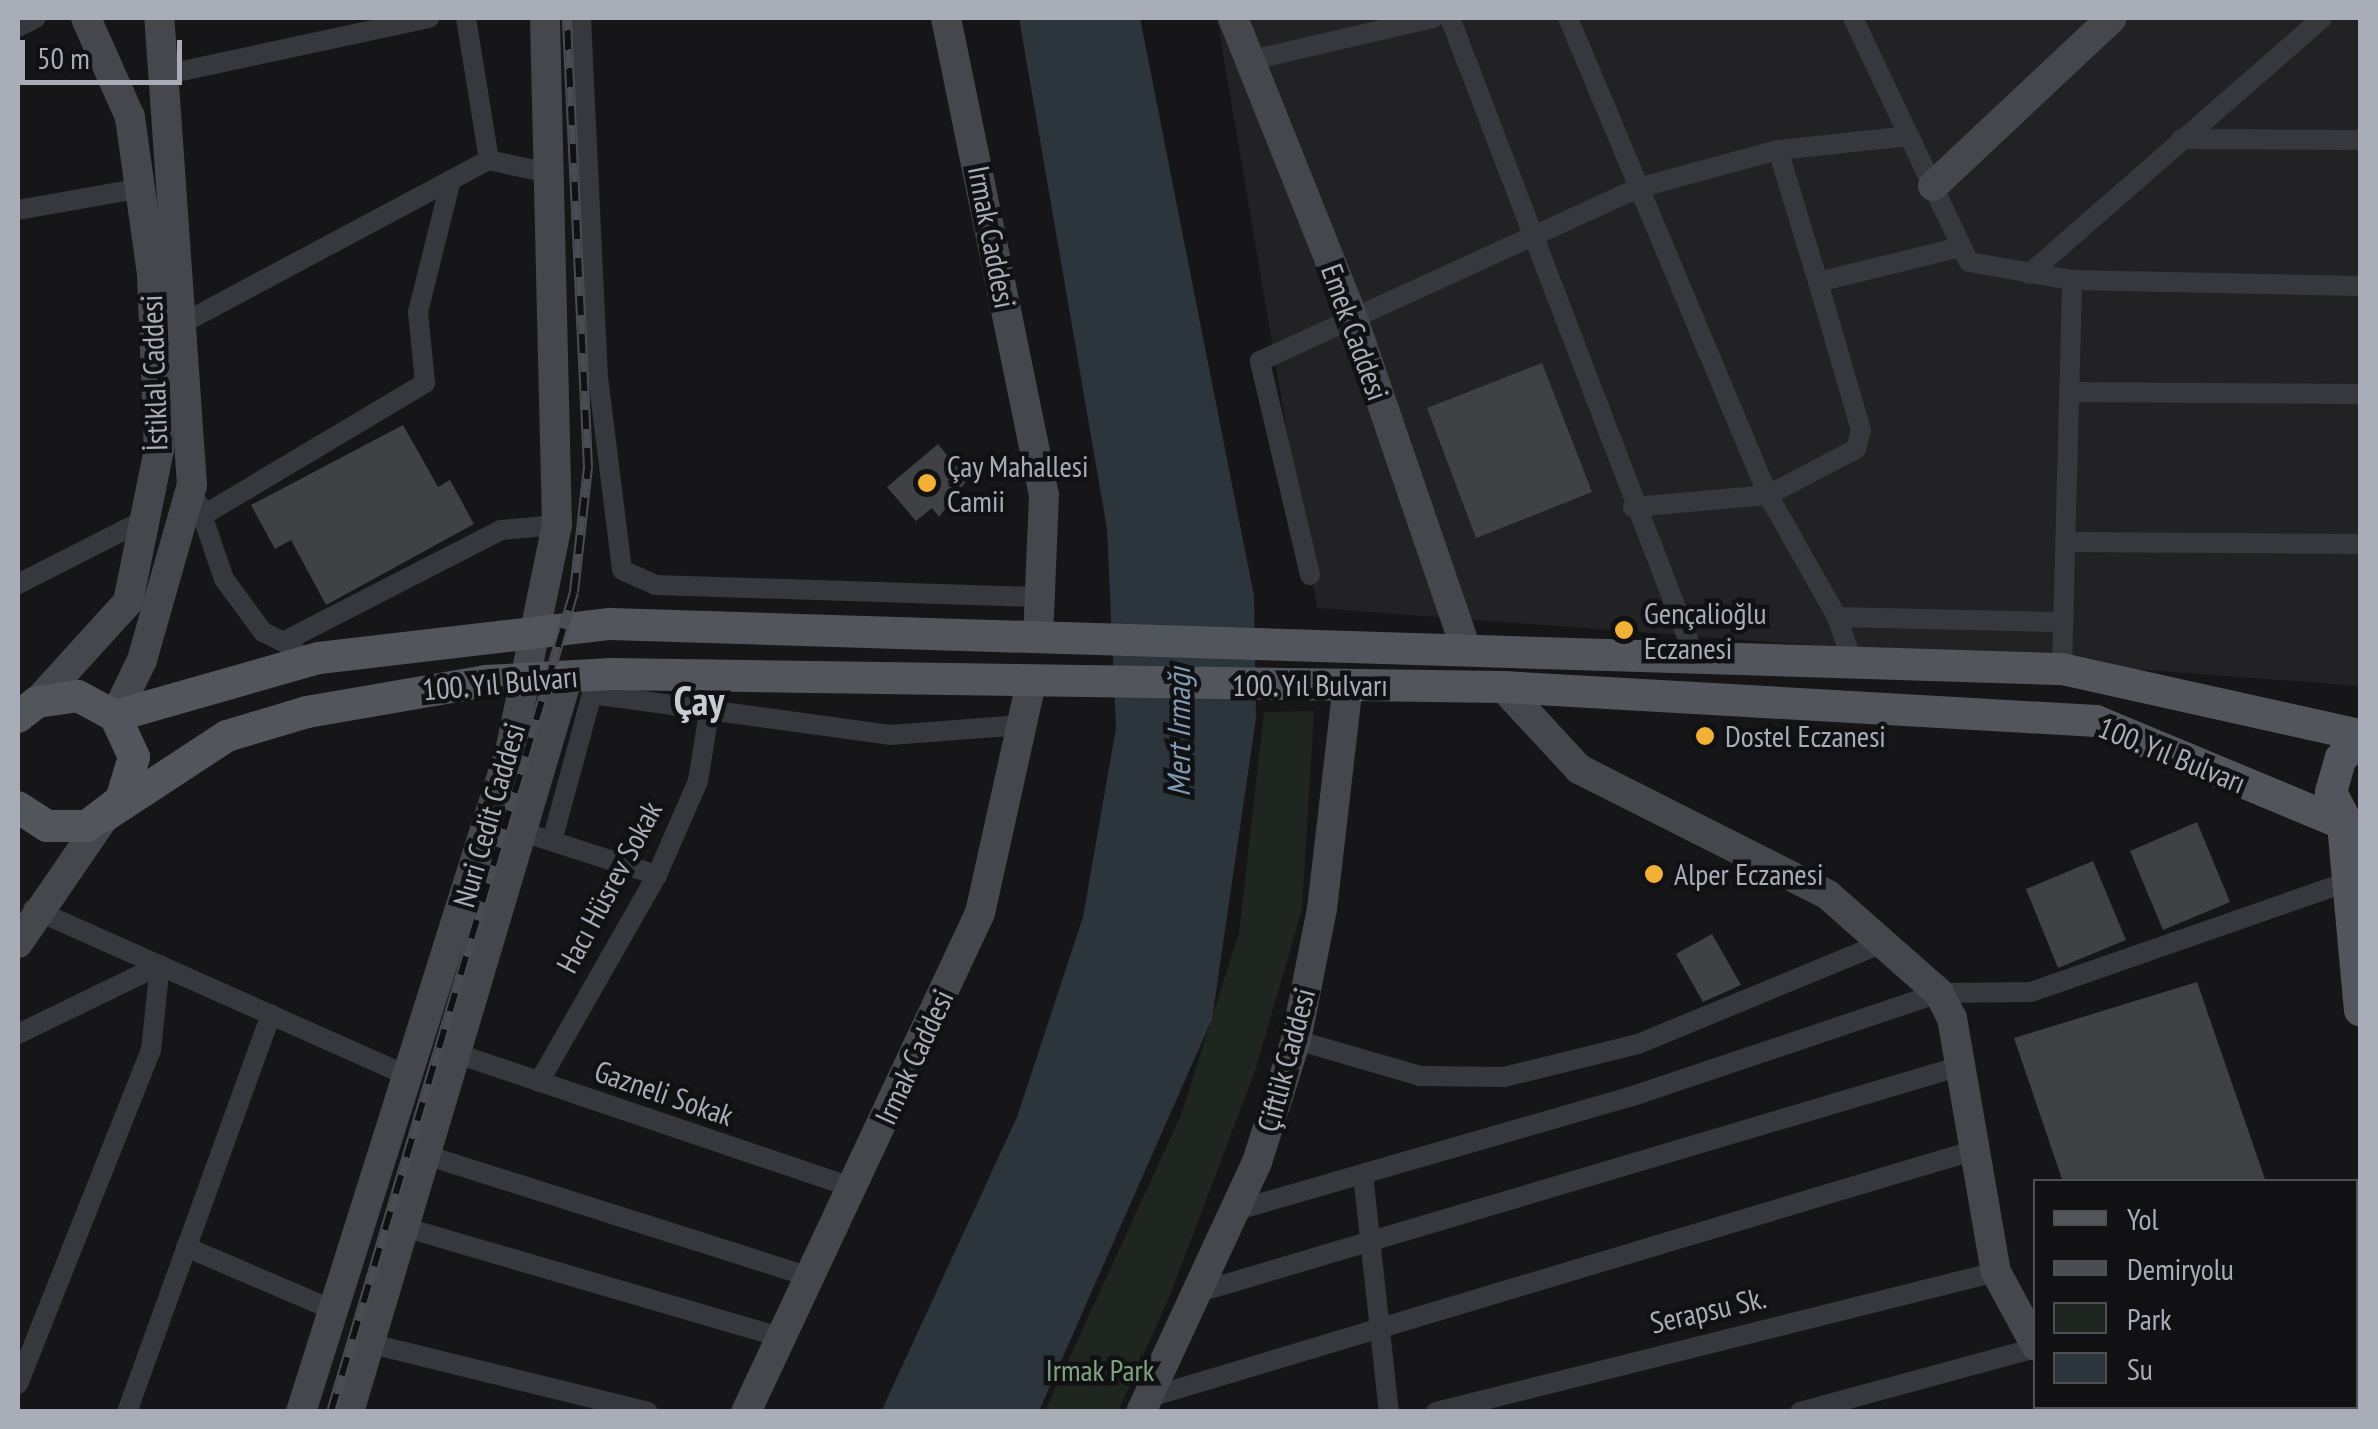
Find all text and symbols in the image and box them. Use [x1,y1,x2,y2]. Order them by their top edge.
scale bar [25,20,188,82]
text: 50 m [37,38,90,77]
street label: Irmak Caddesi [960,162,1024,312]
street label: Emek Caddesi [1314,259,1396,405]
street label: İstiklal Caddesi [133,294,175,452]
place label: Çay Mahallesi Camii [947,448,1089,518]
marker: Çay Mahallesi Camii [916,472,938,494]
place label: Gençalioğlu Eczanesi [1644,595,1766,666]
marker: Gençalioğlu Eczanesi [1613,619,1635,641]
street label: 100. Yıl Bulvarı [420,658,580,708]
water label: Mert Irmağı [1159,667,1197,797]
street label: 100. Yıl Bulvarı [1231,667,1389,703]
district label: Çay [674,676,724,724]
street label: 100. Yıl Bulvarı [2092,709,2252,801]
place label: Dostel Eczanesi [1725,718,1886,754]
street label: Nuri Cedit Caddesi [446,719,532,911]
marker: Dostel Eczanesi [1694,725,1716,747]
street label: Hacı Hüsrev Sokak [548,795,670,979]
place label: Alper Eczanesi [1674,856,1823,892]
marker: Alper Eczanesi [1643,863,1665,885]
street label: Irmak Caddesi [867,984,961,1130]
street label: Çiftlik Caddesi [1249,984,1323,1136]
street label: Gazneli Sokak [590,1053,738,1133]
legend [2033,1179,2358,1409]
text: Yol [2127,1199,2158,1238]
text: Demiryolu [2127,1249,2234,1288]
street label: Serapsu Sk. [1647,1279,1769,1341]
text: Park [2127,1299,2172,1338]
text: Su [2127,1349,2153,1388]
park label: Irmak Park [1045,1352,1155,1388]

